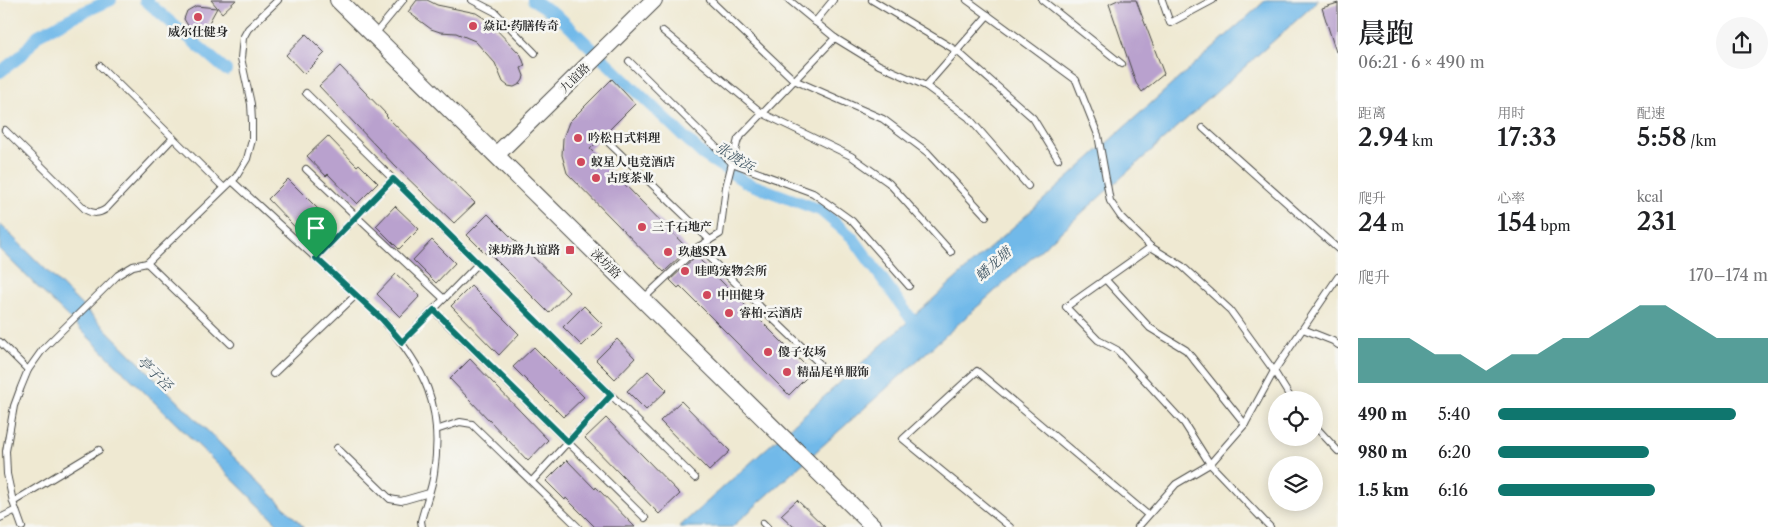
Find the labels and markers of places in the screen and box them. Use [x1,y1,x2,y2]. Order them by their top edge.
marker: 威尔仕健身 [192,11,204,23]
place label: 焱记·药膳传奇 [483,18,560,33]
marker: 焱记·药膳传奇 [467,20,479,32]
place label: 威尔仕健身 [168,24,228,39]
place label: 吟松日式料理 [588,130,661,145]
marker: 吟松日式料理 [572,132,584,144]
place label: 蚁星人电竞酒店 [591,154,675,169]
marker: 蚁星人电竞酒店 [575,156,587,168]
place label: 古度茶业 [606,170,654,185]
marker: 古度茶业 [590,172,602,184]
pin [295,207,337,258]
place label: 三千石地产 [652,219,712,234]
marker: 三千石地产 [636,221,648,233]
place label: 涞坊路九谊路 [488,242,560,257]
marker: 涞坊路九谊路 [564,244,576,256]
place label: 玖越SPA [678,244,727,259]
marker: 玖越SPA [662,246,674,258]
place label: 哇呜宠物会所 [695,263,767,278]
marker: 哇呜宠物会所 [679,265,691,277]
place label: 中田健身 [717,287,765,302]
marker: 中田健身 [701,289,713,301]
place label: 睿柏·云酒店 [739,305,803,320]
marker: 睿柏·云酒店 [723,307,735,319]
place label: 傻子农场 [778,344,826,359]
marker: 傻子农场 [762,346,774,358]
place label: 精品尾单服饰 [797,364,869,379]
marker: 精品尾单服饰 [781,366,793,378]

